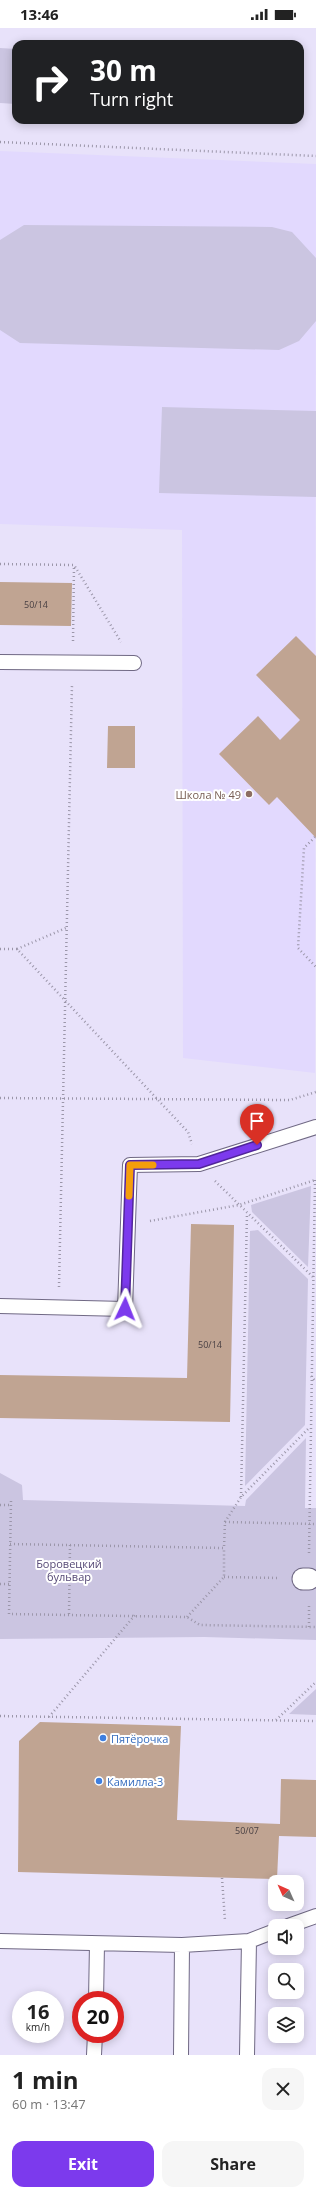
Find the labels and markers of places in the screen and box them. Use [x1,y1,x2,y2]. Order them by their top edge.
place label: Школа № 49 [175,787,241,802]
marker: Школа № 49 [244,789,254,799]
pin [240,1104,274,1145]
place label: Пятёрочка [111,1731,168,1746]
marker: Пятёрочка [98,1733,108,1743]
place label: Камилла-3 [107,1774,163,1789]
marker: Камилла-3 [94,1776,104,1786]

